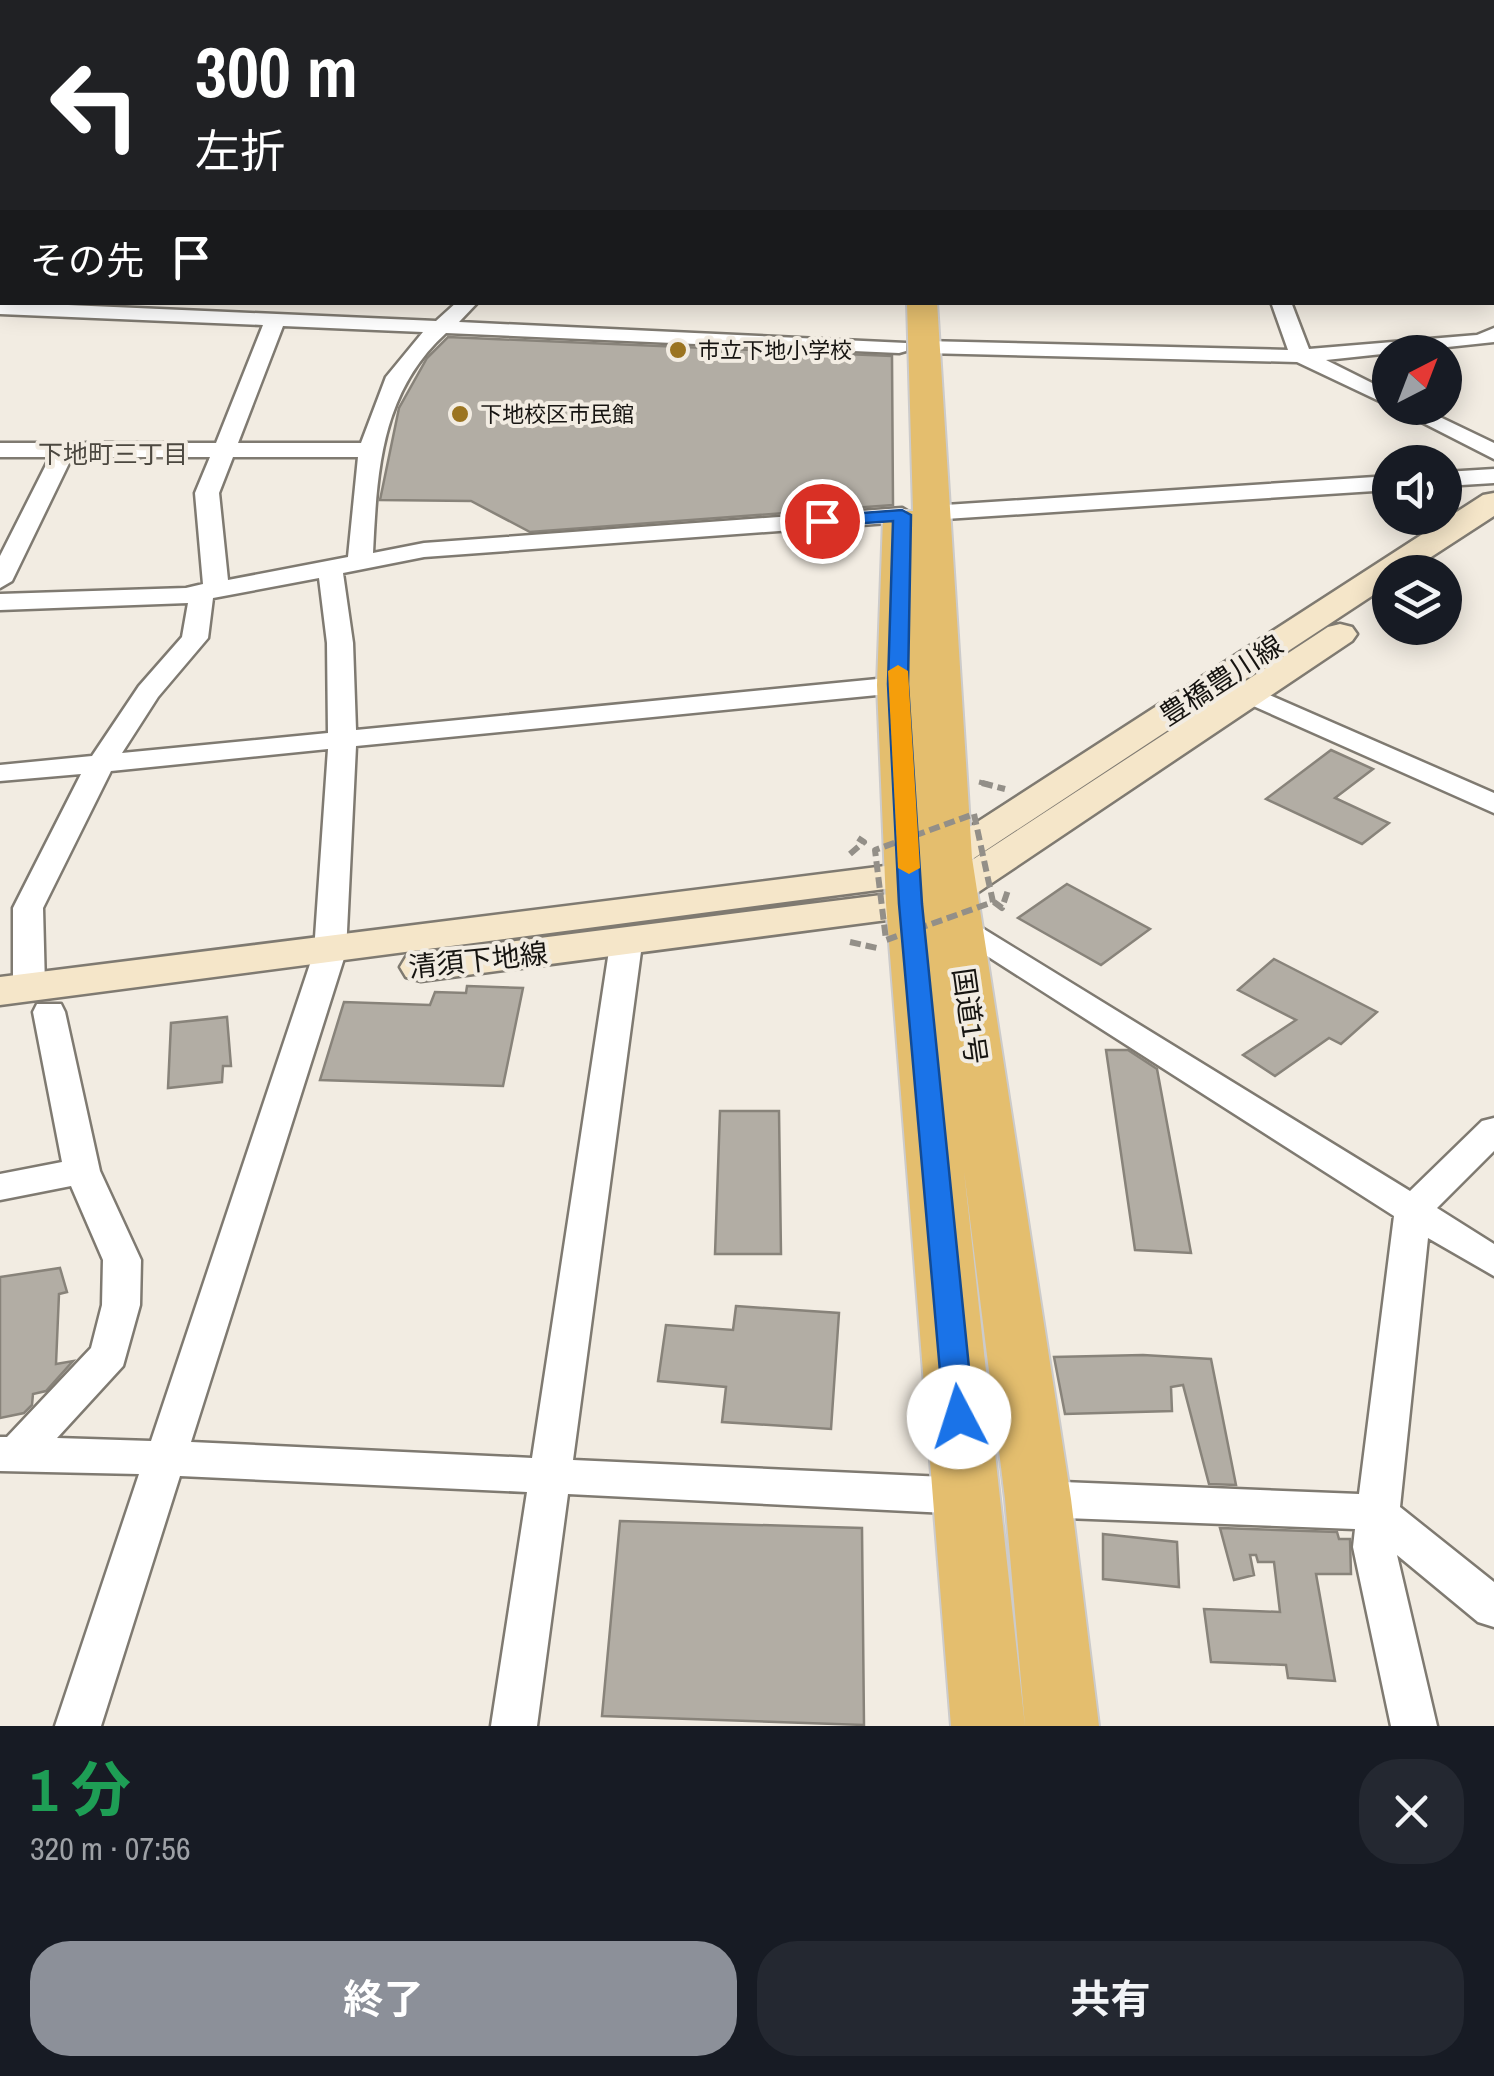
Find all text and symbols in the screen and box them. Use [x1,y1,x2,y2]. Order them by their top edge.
text: 300 m [195,25,358,119]
icon: left [30,40,160,170]
text: 左折 [195,120,285,181]
icon: arrive [164,230,219,285]
text: その先 [30,235,144,286]
place label: 市立下地小学校 [698,335,852,365]
north arrow [1372,335,1462,425]
map controls [1372,335,1462,645]
marker: 市立下地小学校 [667,339,689,361]
place label: 下地校区市民館 [480,399,634,429]
marker: 下地校区市民館 [449,403,471,425]
district label: 下地町三丁目 [38,437,188,471]
button: sound [1372,445,1462,535]
pin [780,479,865,564]
icon: arrive [795,494,850,549]
button: layers [1372,555,1462,645]
street label: 豊橋豊川線 [1152,626,1290,734]
street label: 清須下地線 [406,934,550,986]
street label: 国道1号 [944,965,996,1067]
position arrow [907,1365,1011,1469]
text: 1 分 [30,1749,131,1830]
button: close [1359,1759,1464,1864]
text: 320 m · 07:56 [30,1827,190,1870]
button: 終了 [30,1941,737,2056]
button: 共有 [757,1941,1464,2056]

